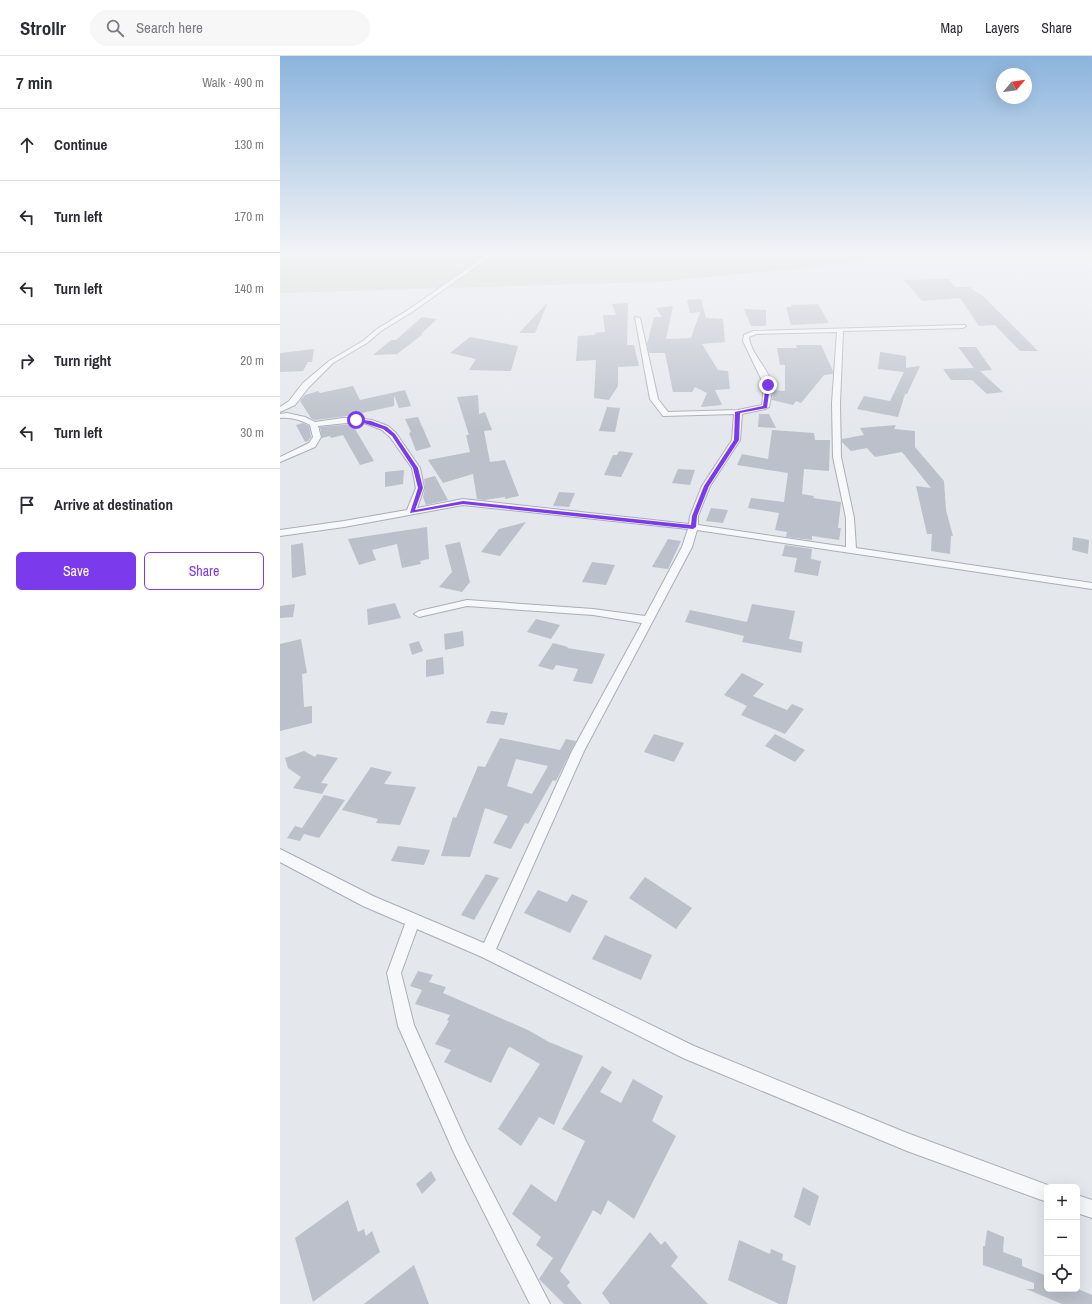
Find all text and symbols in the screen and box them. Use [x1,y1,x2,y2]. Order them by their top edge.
search box [90,10,370,46]
text: Strollr [20,15,66,41]
icon: search [104,17,126,39]
text: Search here [136,17,203,38]
text: Map [941,19,963,37]
text: Layers [985,19,1019,37]
text: Share [1041,19,1072,37]
north arrow [996,68,1032,104]
text: 7 min [16,71,52,94]
text: Walk · 490 m [202,74,264,91]
icon: ahead [16,134,38,156]
text: Continue [54,134,107,155]
text: 130 m [234,136,264,153]
icon: left [16,206,38,228]
text: Turn left [54,206,102,227]
text: 170 m [234,208,264,225]
icon: left [16,278,38,300]
text: Turn left [54,278,102,299]
text: 140 m [234,280,264,297]
icon: right [16,350,38,372]
text: Turn right [54,350,111,371]
text: 20 m [240,352,264,369]
route end [759,376,777,394]
route start [347,411,365,429]
icon: left [16,422,38,444]
text: Turn left [54,422,102,443]
text: 30 m [240,424,264,441]
icon: arrive [16,494,38,516]
text: Arrive at destination [54,494,173,515]
button: Save [16,552,136,590]
button: Share [144,552,264,590]
map controls [1044,1184,1080,1292]
button: + [1044,1184,1080,1220]
button: − [1044,1220,1080,1256]
button: locate [1044,1256,1080,1292]

